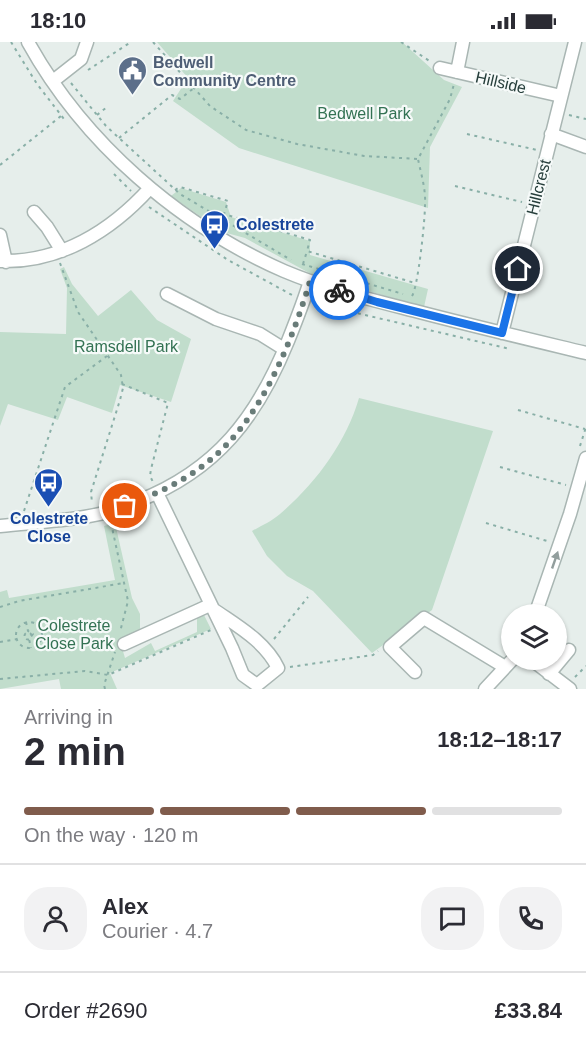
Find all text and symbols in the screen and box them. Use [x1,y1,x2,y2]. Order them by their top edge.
text: 18:10 [30,8,86,33]
place label: Bedwell Community Centre [153,54,296,89]
public building icon: Bedwell Community Centre [116,55,148,97]
street label: Hillside [474,68,528,97]
park label: Bedwell Park [317,105,412,122]
street label: Hillcrest [523,157,554,217]
bus stop icon: Colestrete [199,208,231,250]
place label: Colestrete [236,216,314,233]
pin [492,243,543,294]
icon: home [501,252,534,285]
courier [309,260,369,320]
icon: bike [323,274,356,307]
park label: Ramsdell Park [74,338,179,355]
bus stop icon: Colestrete Close [33,466,65,508]
pin [99,480,150,531]
icon: bag [108,489,141,522]
place label: Colestrete Close [10,510,88,545]
one-way arrow [550,551,560,569]
map controls [501,604,567,670]
button: layers [501,604,567,670]
park label: Colestrete Close Park [35,617,114,652]
text: Arriving in [24,706,113,728]
text: 18:12–18:17 [437,727,562,752]
text: 2 min [24,730,126,773]
text: On the way · 120 m [24,824,199,846]
button: person [24,887,87,950]
button: chat [421,887,484,950]
button: phone [499,887,562,950]
text: Alex [102,894,148,919]
text: Courier · 4.7 [102,920,213,942]
text: Order #2690 [24,998,148,1023]
text: £33.84 [495,998,562,1023]

